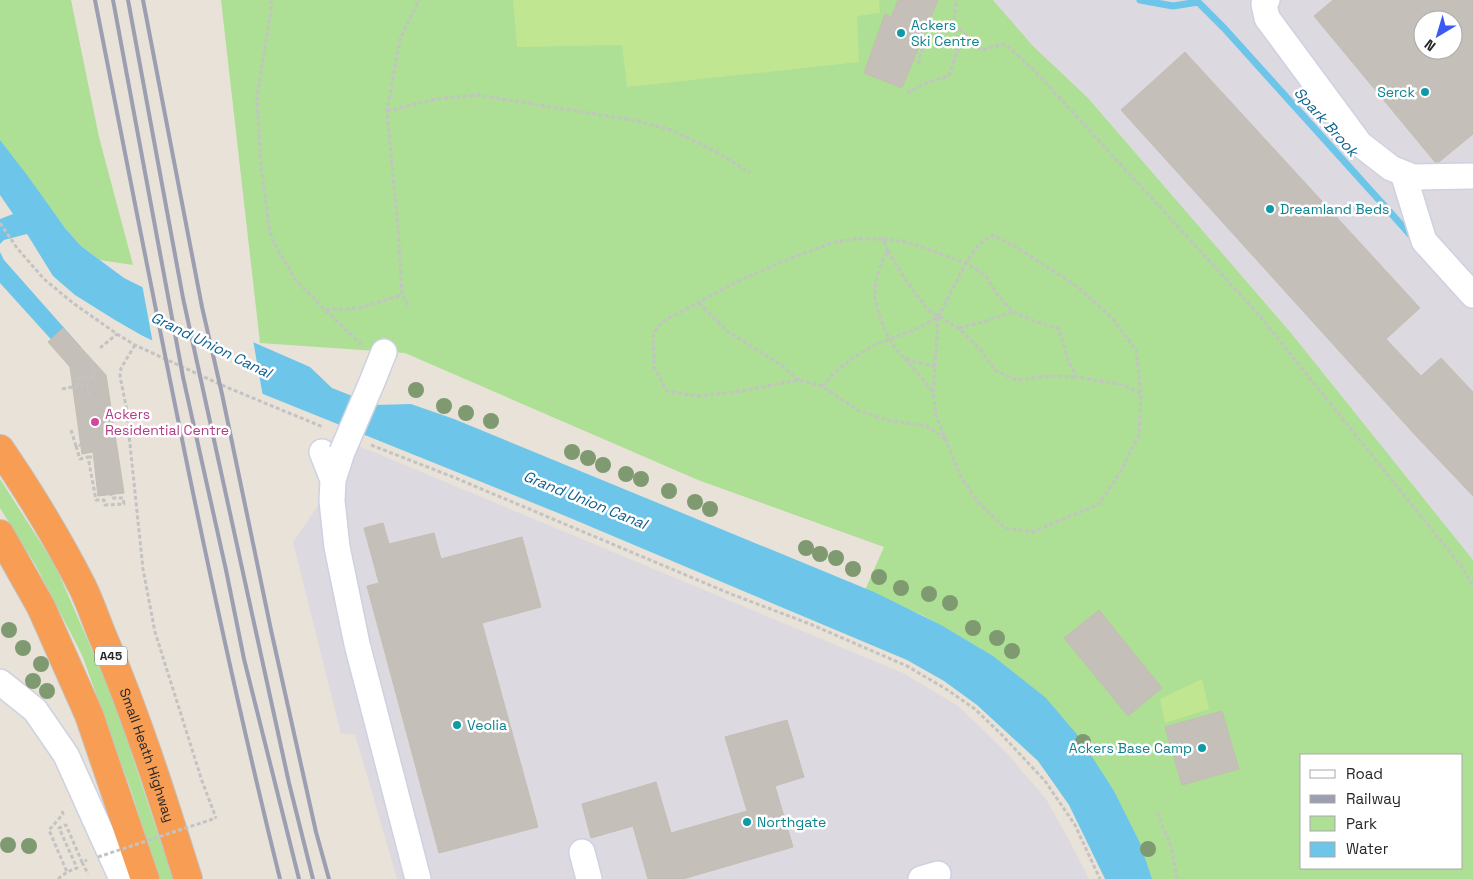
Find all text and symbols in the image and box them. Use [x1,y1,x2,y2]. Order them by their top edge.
north arrow [1413,10,1463,60]
place label: Ackers Ski Centre [911,16,980,50]
marker: Ackers Ski Centre [895,27,907,39]
text: N [1421,35,1439,55]
water label: Spark Brook [1290,83,1364,162]
place label: Serck [1377,83,1415,101]
marker: Serck [1419,86,1431,98]
place label: Dreamland Beds [1280,200,1389,218]
marker: Dreamland Beds [1264,203,1276,215]
water label: Grand Union Canal [148,307,277,383]
place label: Ackers Residential Centre [105,405,229,439]
marker: Ackers Residential Centre [89,416,101,428]
water label: Grand Union Canal [521,466,652,534]
road number: A45 [95,646,127,666]
street label: Small Heath Highway [115,686,178,824]
place label: Veolia [467,716,507,734]
marker: Veolia [451,719,463,731]
place label: Ackers Base Camp [1069,739,1192,757]
marker: Ackers Base Camp [1196,742,1208,754]
legend [1300,754,1463,869]
text: Road [1346,764,1383,783]
text: Railway [1346,789,1401,808]
place label: Northgate [757,813,826,831]
text: Park [1346,814,1377,833]
marker: Northgate [741,816,753,828]
text: Water [1346,839,1389,858]

